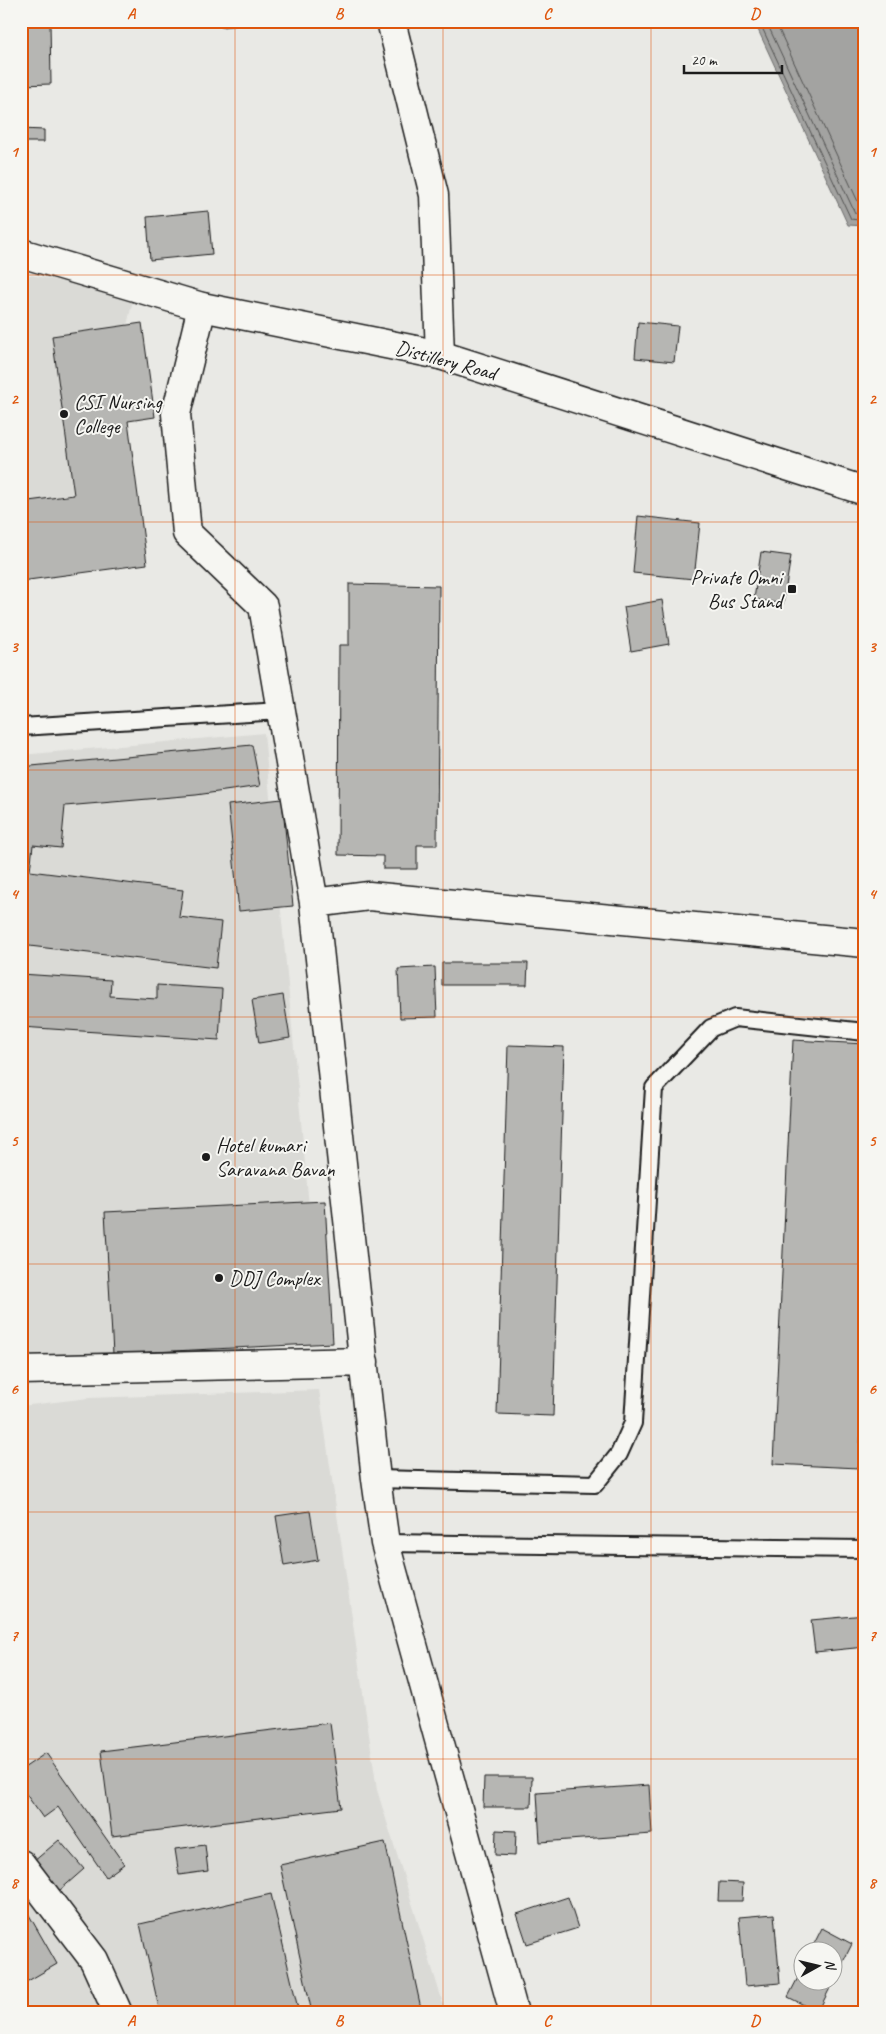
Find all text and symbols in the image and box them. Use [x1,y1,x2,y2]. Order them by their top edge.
text: A [127,4,137,24]
text: B [335,4,345,24]
text: C [543,4,553,24]
text: D [750,4,761,24]
scale bar [684,42,781,74]
text: 20 m [691,51,718,70]
text: 1 [10,142,19,162]
text: 1 [868,142,877,162]
street label: Distillery Road [393,334,503,387]
text: 2 [10,389,19,409]
place label: CSI Nursing College [74,389,164,439]
text: 2 [868,389,877,409]
marker: CSI Nursing College [58,408,70,420]
place label: Private Omni Bus Stand [690,564,786,614]
marker: Private Omni Bus Stand [786,583,798,595]
text: 3 [10,637,19,657]
text: 3 [868,637,877,657]
text: 4 [10,884,19,904]
text: 4 [868,884,877,904]
text: 5 [11,1131,20,1151]
text: 5 [869,1131,878,1151]
place label: Hotel kumari Saravana Bavan [216,1132,335,1182]
marker: Hotel kumari Saravana Bavan [200,1151,212,1163]
place label: DDJ Complex [229,1265,321,1291]
marker: DDJ Complex [213,1272,225,1284]
text: 6 [10,1379,19,1399]
text: 6 [868,1379,877,1399]
text: 7 [10,1626,19,1646]
text: 7 [868,1626,877,1646]
text: 8 [10,1873,19,1893]
text: 8 [868,1873,877,1893]
north arrow [794,1942,844,1992]
text: N [821,1959,840,1972]
text: A [127,2011,137,2031]
text: B [335,2011,345,2031]
text: C [543,2011,553,2031]
text: D [750,2011,761,2031]

